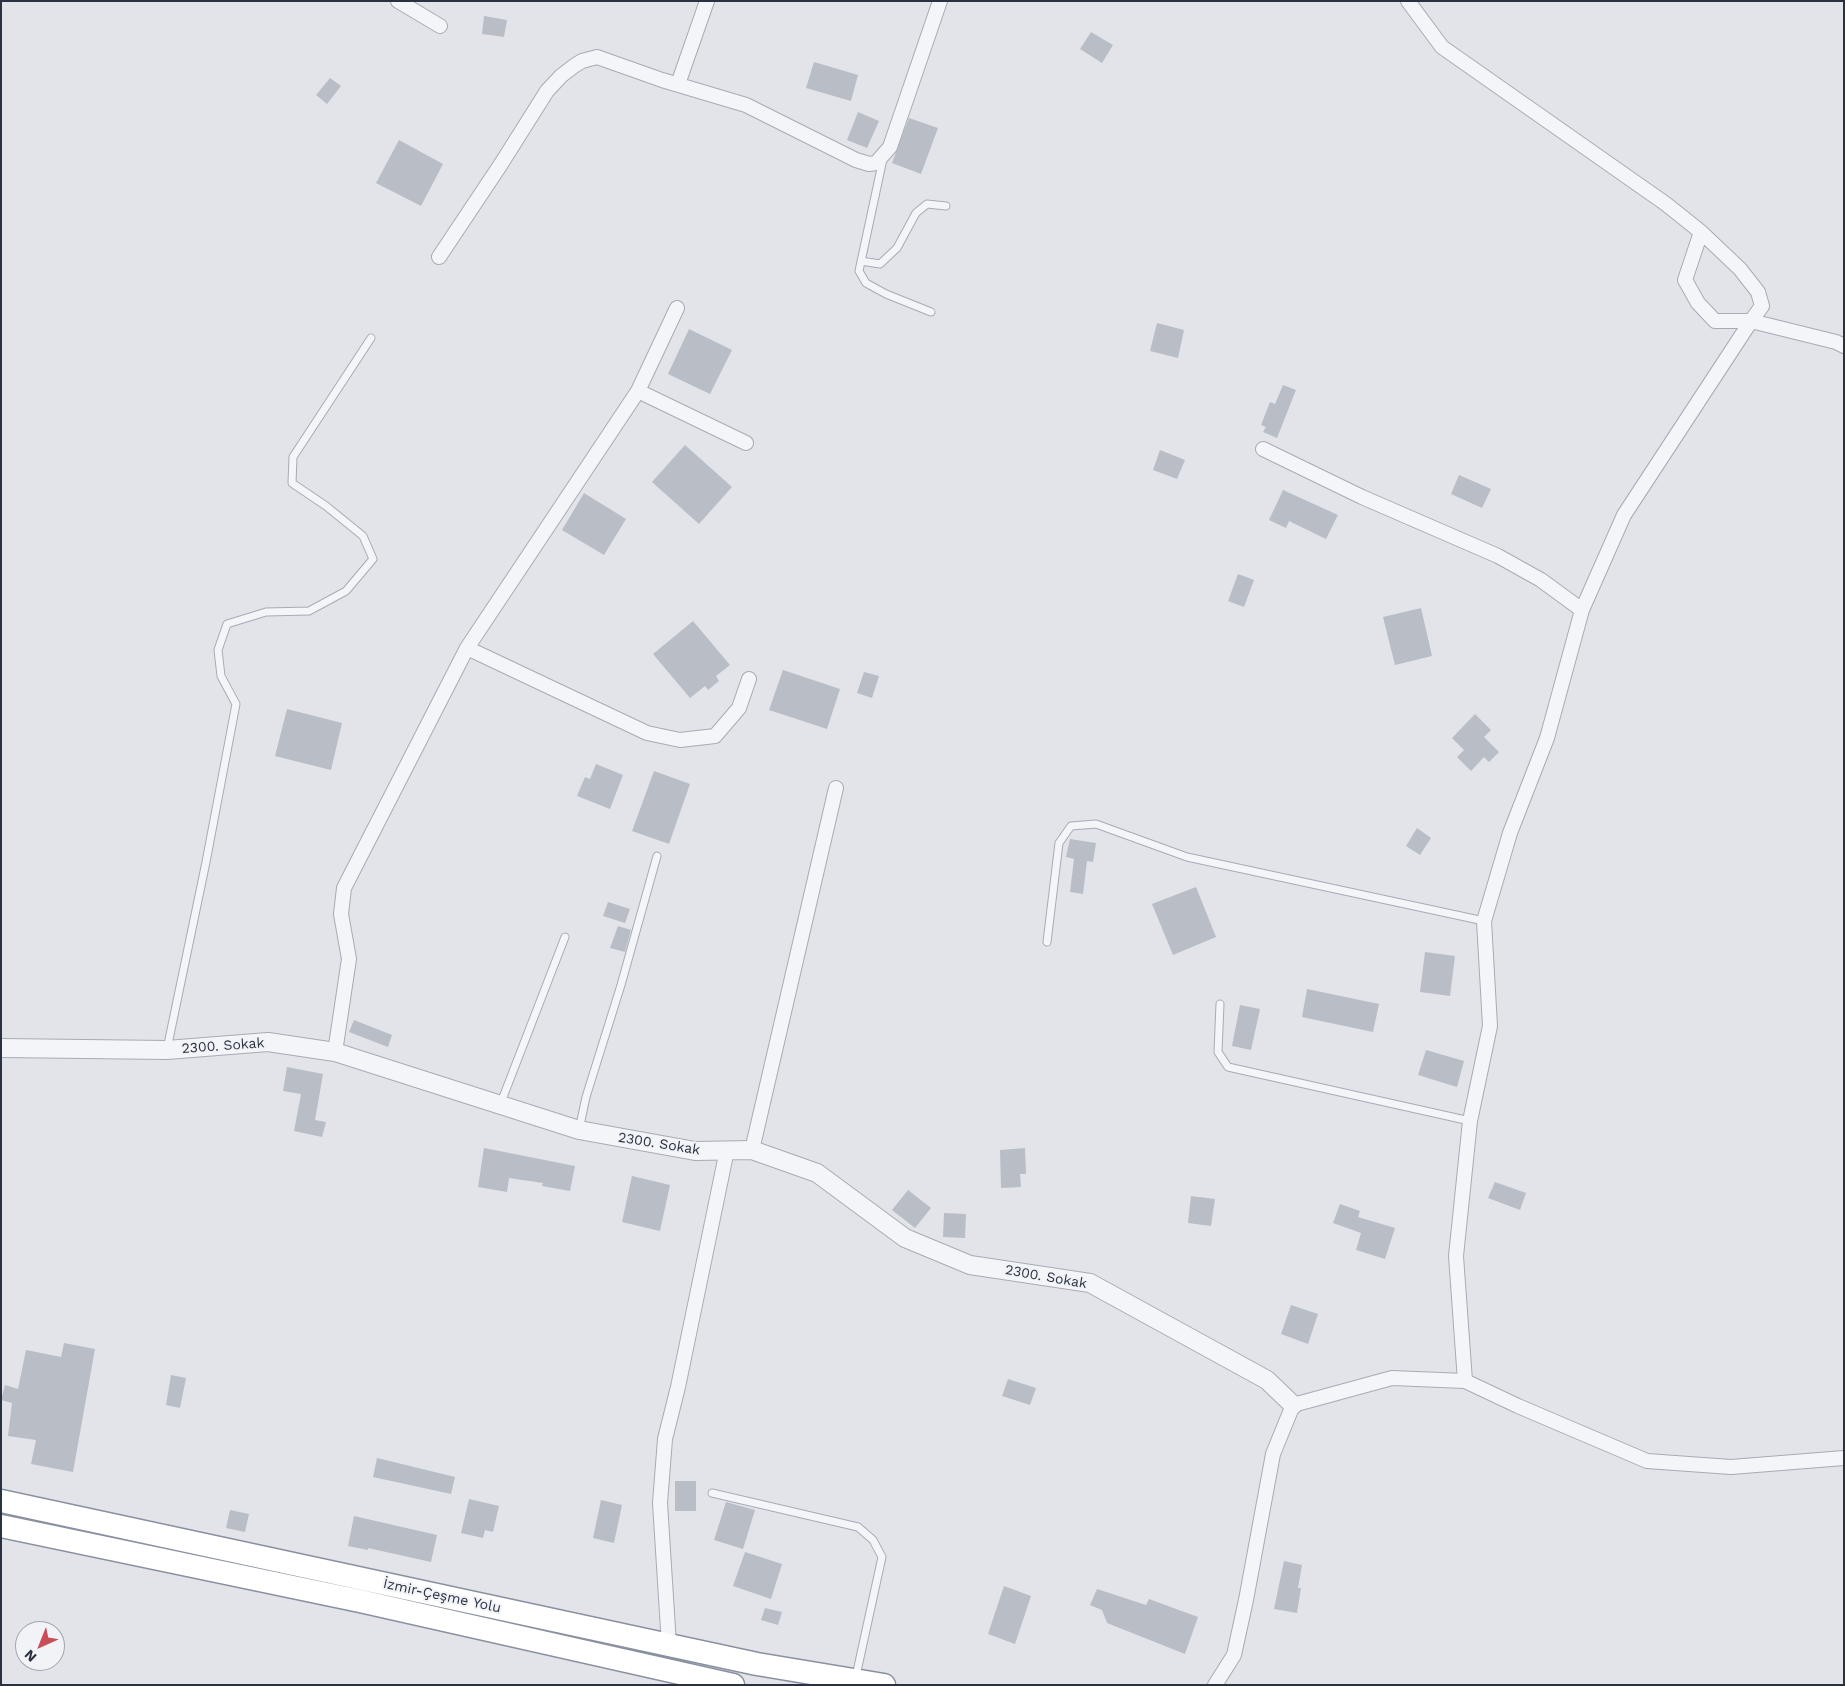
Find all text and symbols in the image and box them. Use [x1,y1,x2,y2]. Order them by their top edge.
street label: 2300. Sokak [181,1035,265,1057]
street label: 2300. Sokak [617,1129,701,1159]
street label: 2300. Sokak [1004,1262,1088,1292]
street label: İzmir-Çeşme Yolu [382,1575,502,1617]
north arrow [15,1621,65,1671]
text: N [21,1647,40,1665]

